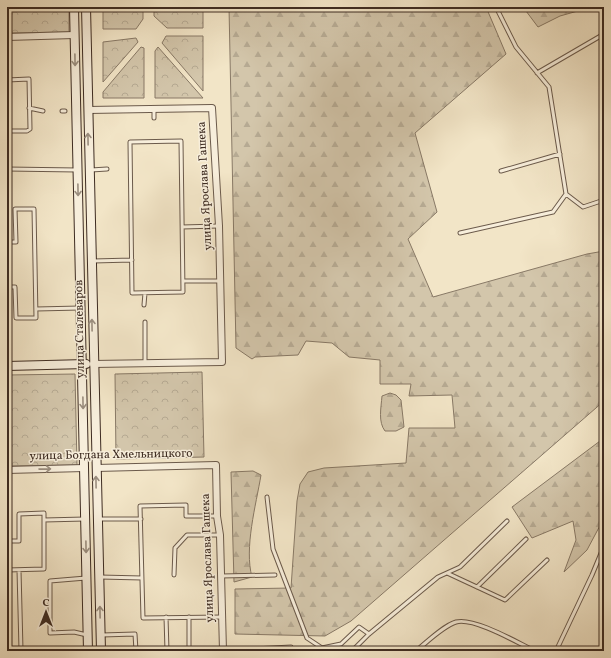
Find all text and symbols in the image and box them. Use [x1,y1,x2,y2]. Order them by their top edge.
one-way arrow [71,53,79,66]
street label: улица Ярослава Гашека [194,121,216,251]
one-way arrow [85,133,92,146]
one-way arrow [74,183,82,196]
street label: улица Сталеваров [71,280,89,378]
one-way arrow [89,319,96,332]
one-way arrow [79,396,86,409]
street label: улица Богдана Хмельницкого [29,446,193,464]
one-way arrow [38,465,51,473]
one-way arrow [92,476,100,489]
street label: улица Ярослава Гашека [198,493,218,623]
one-way arrow [82,540,89,553]
north arrow [26,592,66,632]
text: С [42,596,50,611]
one-way arrow [96,606,103,619]

